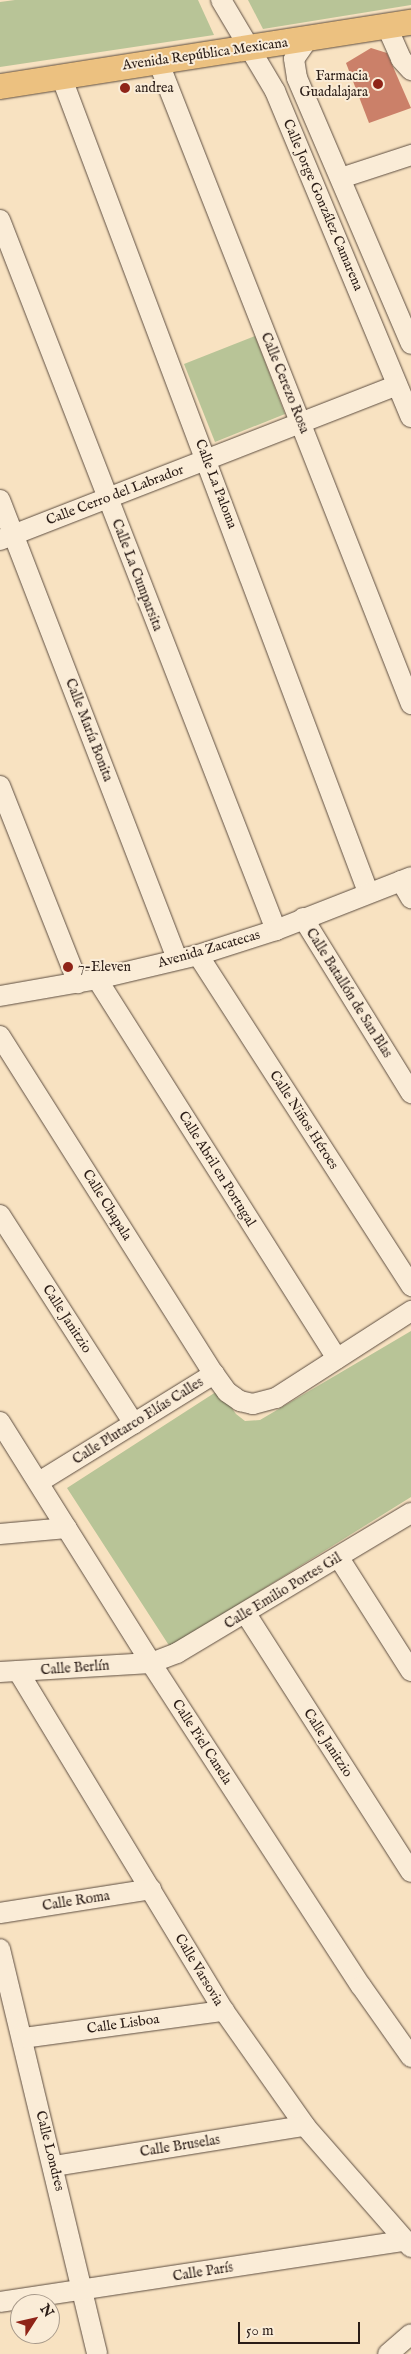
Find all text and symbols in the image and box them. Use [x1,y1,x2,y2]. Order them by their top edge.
street label: Avenida República Mexicana [121,34,289,74]
place label: Farmacia Guadalajara [300,68,368,100]
marker: Farmacia Guadalajara [372,78,384,90]
place label: andrea [135,80,174,96]
marker: andrea [119,82,131,94]
street label: Calle Jorge González Camarena [279,117,367,293]
street label: Calle Cerezo Rosa [257,330,313,436]
street label: Calle La Paloma [191,437,241,531]
street label: Calle Cerro del Labrador [44,461,186,529]
street label: Calle La Cumparsita [108,517,166,633]
street label: Calle María Bonita [62,676,116,784]
street label: Calle Batallón de San Blas [302,925,396,1061]
street label: Avenida Zacatecas [156,926,262,972]
place label: 7-Eleven [78,959,131,975]
marker: 7-Eleven [62,961,74,973]
street label: Calle Niños Héroes [266,1068,342,1172]
street label: Calle Abril en Portugal [175,1108,259,1230]
street label: Calle Chapala [79,1167,135,1243]
street label: Calle Janitzio [39,1282,95,1356]
street label: Calle Plutarco Elías Calles [69,1374,207,1468]
street label: Calle Emilio Portes Gil [221,1549,345,1633]
street label: Calle Berlín [40,1657,110,1679]
street label: Calle Piel Canela [168,1696,236,1788]
street label: Calle Janitzio [300,1706,356,1780]
street label: Calle Roma [41,1887,111,1915]
street label: Calle Varsovia [171,1931,227,2009]
street label: Calle Lisboa [86,2011,160,2037]
street label: Calle Londres [32,2109,68,2193]
street label: Calle Bruselas [139,2131,221,2161]
street label: Calle París [172,2259,234,2285]
north arrow [10,2294,60,2344]
text: N [36,2301,57,2321]
scale bar [241,2312,364,2344]
text: 50 m [246,2321,274,2340]

